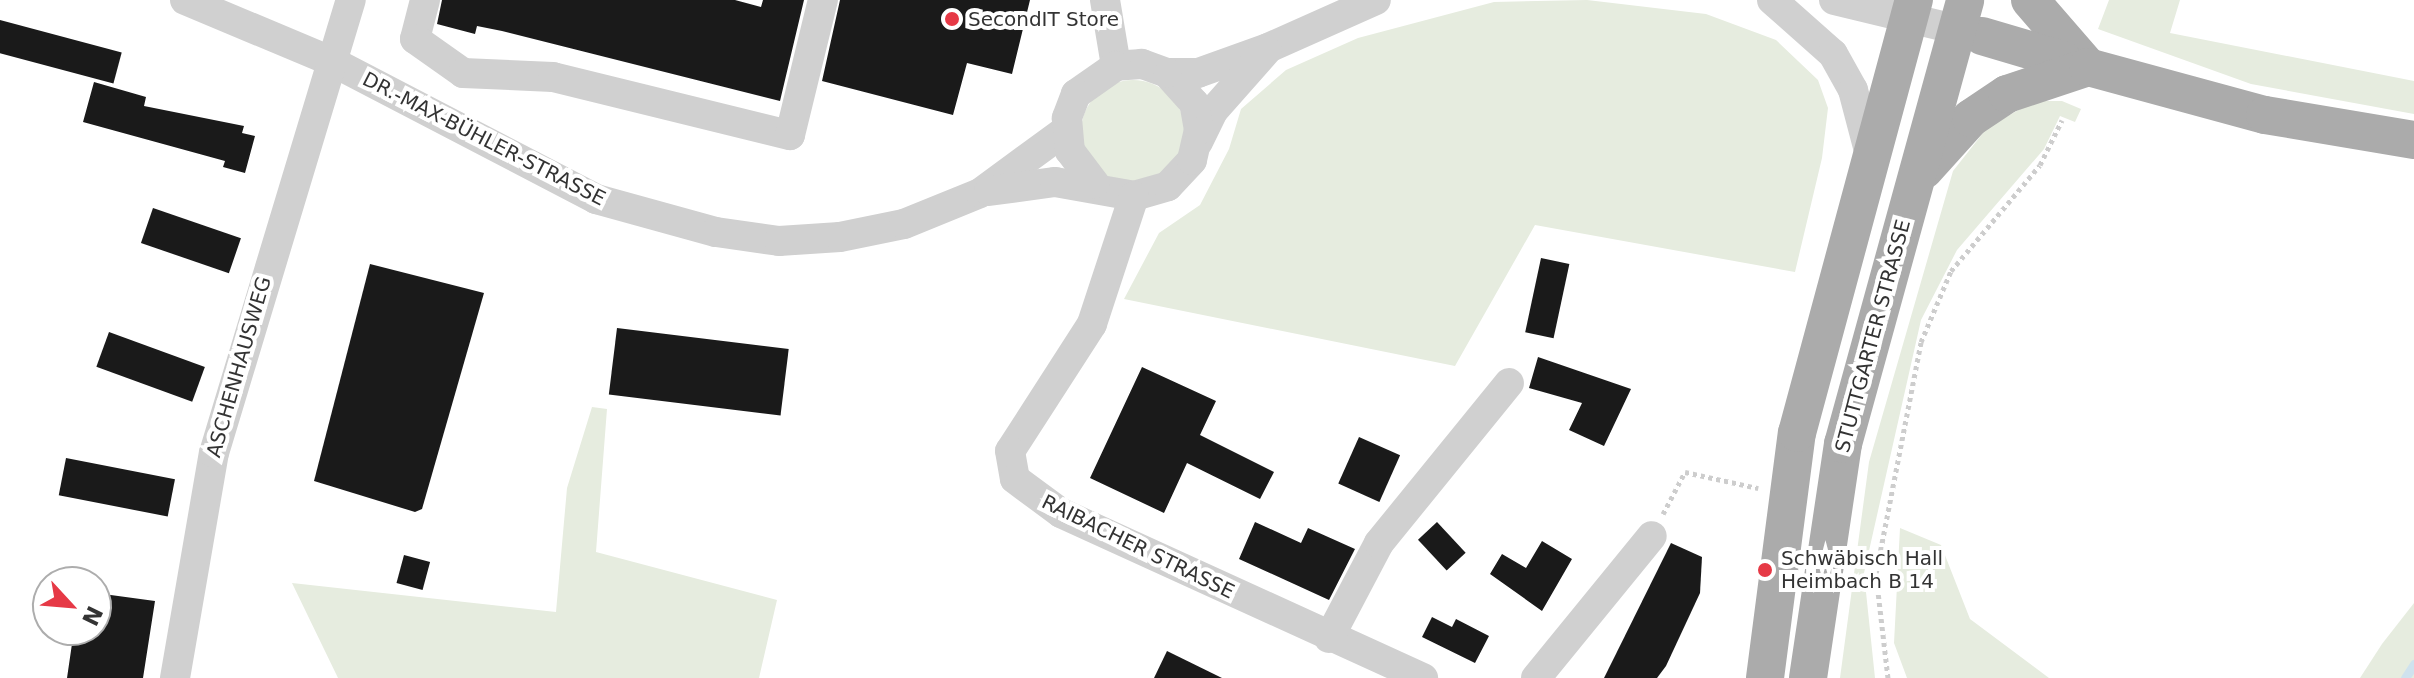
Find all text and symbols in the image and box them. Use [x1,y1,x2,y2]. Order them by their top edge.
place label: SecondIT Store [968,7,1119,31]
marker: SecondIT Store [943,10,961,28]
street label: DR.-MAX-BÜHLER-STRASSE [358,67,610,211]
street label: STUTTGARTER STRASSE [1830,217,1916,455]
street label: ASCHENHAUSWEG [202,274,276,460]
street label: RAIBACHER STRASSE [1038,490,1238,604]
place label: Schwäbisch Hall Heimbach B 14 [1781,546,1943,593]
marker: Schwäbisch Hall Heimbach B 14 [1756,561,1774,579]
north arrow [32,566,112,646]
text: N [77,602,107,630]

